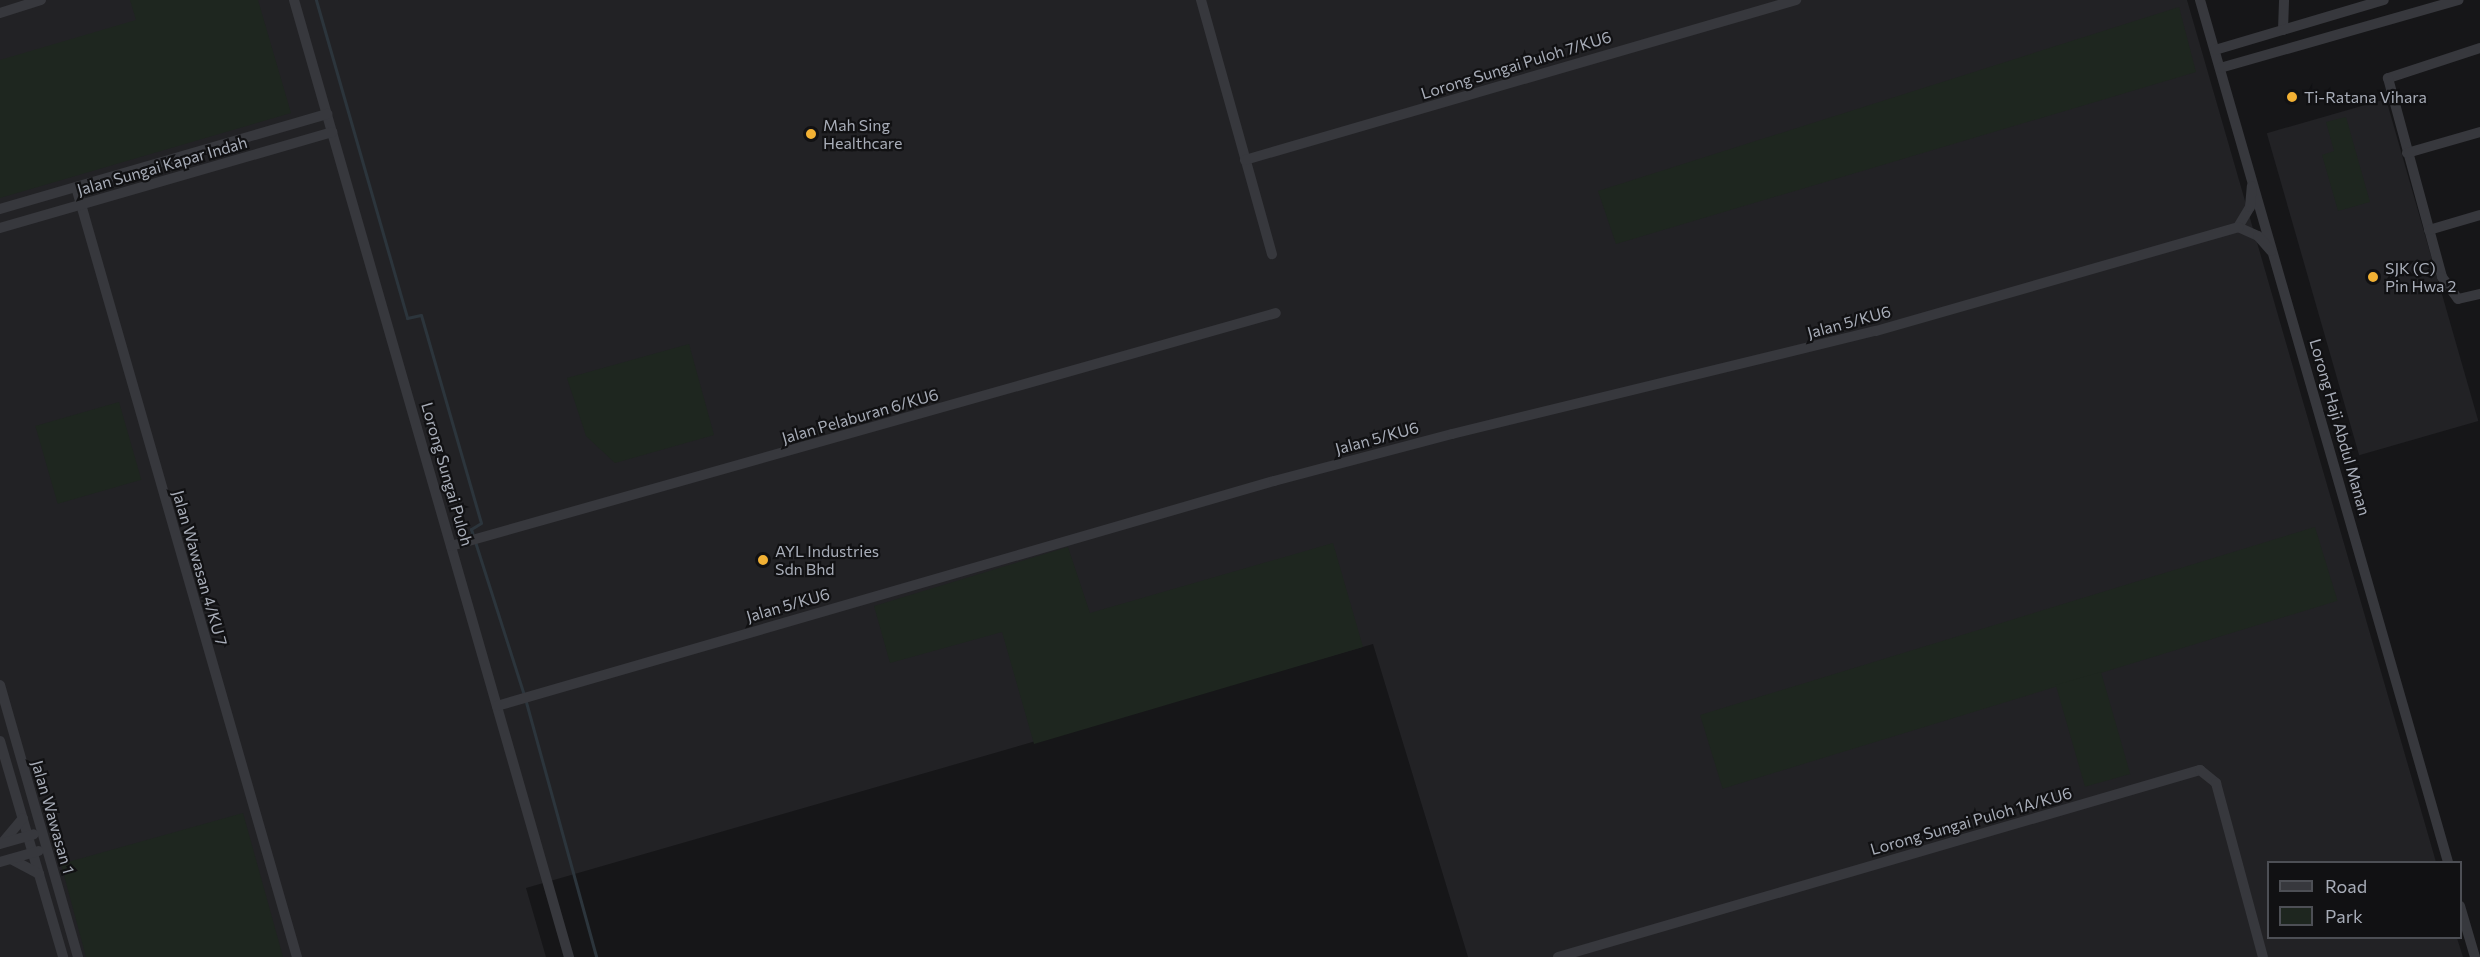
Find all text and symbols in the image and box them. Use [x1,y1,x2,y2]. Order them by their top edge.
street label: Lorong Sungai Puloh 7/KU6 [1418,27,1614,103]
place label: Ti-Ratana Vihara [2304,87,2427,107]
marker: Ti-Ratana Vihara [2285,90,2299,104]
place label: Mah Sing Healthcare [823,115,902,153]
marker: Mah Sing Healthcare [804,127,818,141]
street label: Jalan Sungai Kapar Indah [75,133,249,199]
place label: SJK (C) Pin Hwa 2 [2385,258,2456,296]
marker: SJK (C) Pin Hwa 2 [2366,270,2380,284]
street label: Jalan 5/KU6 [1805,302,1893,342]
street label: Lorong Haji Abdul Manan [2306,336,2374,518]
street label: Jalan Pelaburan 6/KU6 [779,384,941,448]
street label: Lorong Sungai Puloh [417,400,477,548]
street label: Jalan 5/KU6 [1333,418,1421,458]
street label: Jalan Wawasan 4/KU 7 [169,488,231,648]
place label: AYL Industries Sdn Bhd [775,541,879,579]
marker: AYL Industries Sdn Bhd [756,553,770,567]
street label: Jalan 5/KU6 [744,584,832,626]
street label: Jalan Wawasan 1 [28,758,78,876]
street label: Lorong Sungai Puloh 1A/KU6 [1868,783,2074,859]
legend [2267,861,2462,939]
text: Road [2325,875,2367,897]
text: Park [2325,905,2363,927]

